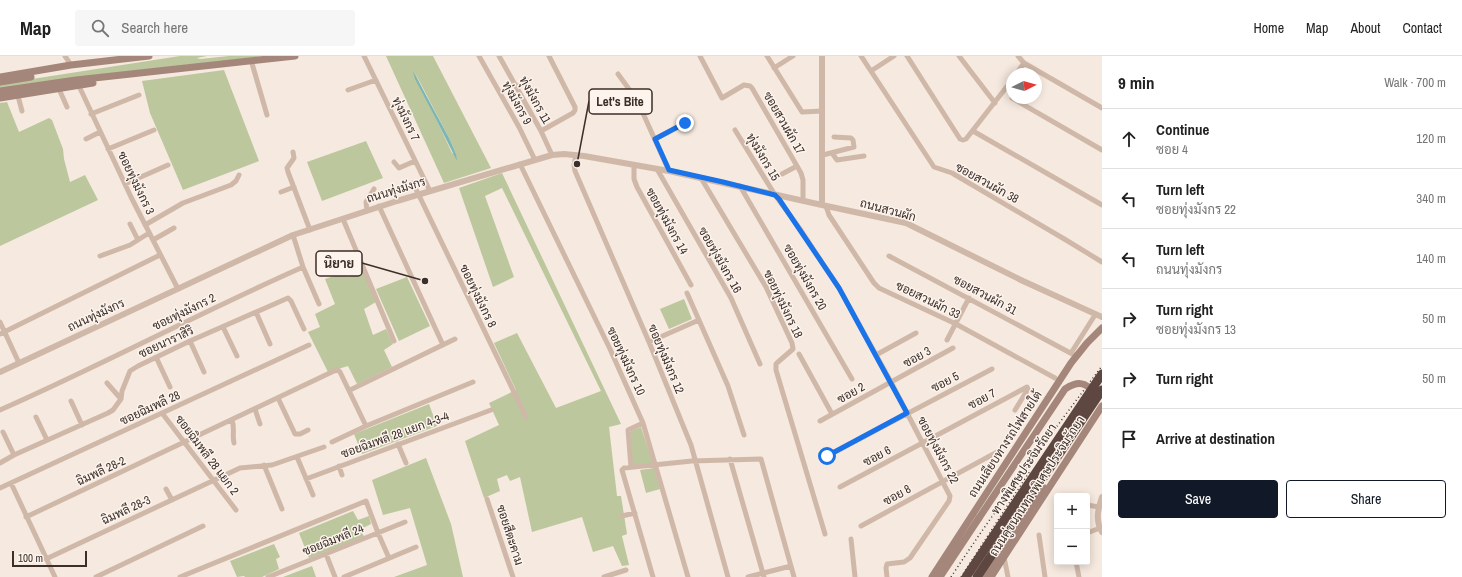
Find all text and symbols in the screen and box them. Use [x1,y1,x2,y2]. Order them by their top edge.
search box [75,10,355,46]
text: Map [20,15,51,41]
icon: search [89,17,111,39]
text: Search here [121,17,188,38]
text: Home [1253,19,1284,37]
text: Map [1306,19,1328,37]
text: About [1350,19,1380,37]
text: Contact [1402,19,1442,37]
north arrow [1006,68,1042,104]
text: 9 min [1118,71,1154,94]
street label: ทุ่งมังกร 11 [515,73,555,127]
text: Walk · 700 m [1384,74,1446,91]
street label: ทุ่งมังกร 9 [498,79,535,128]
callout: Let's Bite [589,89,652,114]
street label: ซอยสวนผัก 17 [760,89,809,158]
text: Let's Bite [596,93,644,110]
street label: ทุ่งมังกร 7 [388,94,424,145]
route end [676,114,694,132]
text: Continue [1156,119,1209,140]
icon: ahead [1118,128,1140,150]
street label: ทุ่งมังกร 15 [742,130,784,185]
text: 120 m [1416,130,1446,147]
text: ซอย 4 [1156,141,1188,158]
street label: ซอยทุ่งมังกร 3 [113,149,158,218]
street label: ซอยสวนผัก 38 [952,159,1022,207]
street label: ถนนทุ่งมังกร [364,173,428,208]
text: Turn left [1156,179,1204,200]
street label: ซอยทุ่งมังกร 14 [641,185,692,258]
icon: left [1118,188,1140,210]
text: 340 m [1416,190,1446,207]
street label: ถนนสวนผัก [858,195,918,225]
text: ซอยทุ่งมังกร 22 [1156,201,1236,218]
street label: ซอยทุ่งมังกร 16 [694,224,745,296]
text: Turn left [1156,239,1204,260]
street label: ซอยทุ่งมังกร 20 [779,241,830,313]
icon: left [1118,248,1140,270]
text: 140 m [1416,250,1446,267]
callout: นิยาย [316,251,362,276]
text: นิยาย [324,255,354,272]
text: ถนนทุ่งมังกร [1156,261,1222,278]
street label: ซอยทุ่งมังกร 8 [455,262,500,331]
street label: ซอยทุ่งมังกร 18 [759,267,806,341]
street label: ซอยสวนผัก 31 [950,271,1020,319]
street label: ซอยสวนผัก 33 [893,277,963,323]
street label: ซอยทุ่งมังกร 2 [150,290,219,335]
street label: ถนนทุ่งมังกร [65,295,128,336]
text: Turn right [1156,299,1213,320]
icon: right [1118,308,1140,330]
text: 50 m [1422,310,1446,327]
text: ซอยทุ่งมังกร 13 [1156,321,1236,338]
street label: ซอยนาราสิริ [136,322,196,362]
street label: ซอยทุ่งมังกร 12 [643,322,688,397]
street label: ซอยทุ่งมังกร 10 [602,324,649,398]
street label: ซอย 3 [900,343,934,371]
street label: ซอย 5 [928,368,962,396]
icon: right [1118,368,1140,390]
text: Turn right [1156,368,1213,389]
text: 50 m [1422,370,1446,387]
street label: ซอย 2 [834,379,868,407]
street label: ซอย 7 [965,385,999,413]
street label: ซอยฉิมพลี 28 [117,387,183,429]
street label: ถนนเลียบทางรถไฟสายใต้ [964,387,1046,500]
street label: ซอยฉิมพลี 28 แยก 4-3-4 [339,408,452,462]
street label: ซอยฉิมพลี 28 แยก 2 [172,412,242,498]
street label: ถนนคู่ขนานทางพิเศษประจิมรัถยา [986,413,1088,559]
street label: ซอยทุ่งมังกร 22 [913,414,962,487]
street label: ทางพิเศษประจิมรัถยา [988,420,1060,518]
icon: arrive [1118,428,1140,450]
text: Arrive at destination [1156,428,1275,449]
street label: ซอย 6 [860,442,894,470]
route start [818,447,836,465]
street label: ฉิมพลี 28-2 [74,453,128,489]
button: Save [1118,480,1278,518]
button: Share [1286,480,1446,518]
street label: ซอย 8 [880,481,914,509]
street label: ฉิมพลี 28-3 [99,492,153,528]
map controls [1054,493,1090,565]
button: + [1054,493,1090,529]
street label: ซอยสีตะคาม [493,503,527,567]
street label: ซอยฉิมพลี 24 [300,520,367,560]
button: − [1054,529,1090,565]
scale bar [12,549,87,568]
text: 100 m [18,551,43,565]

